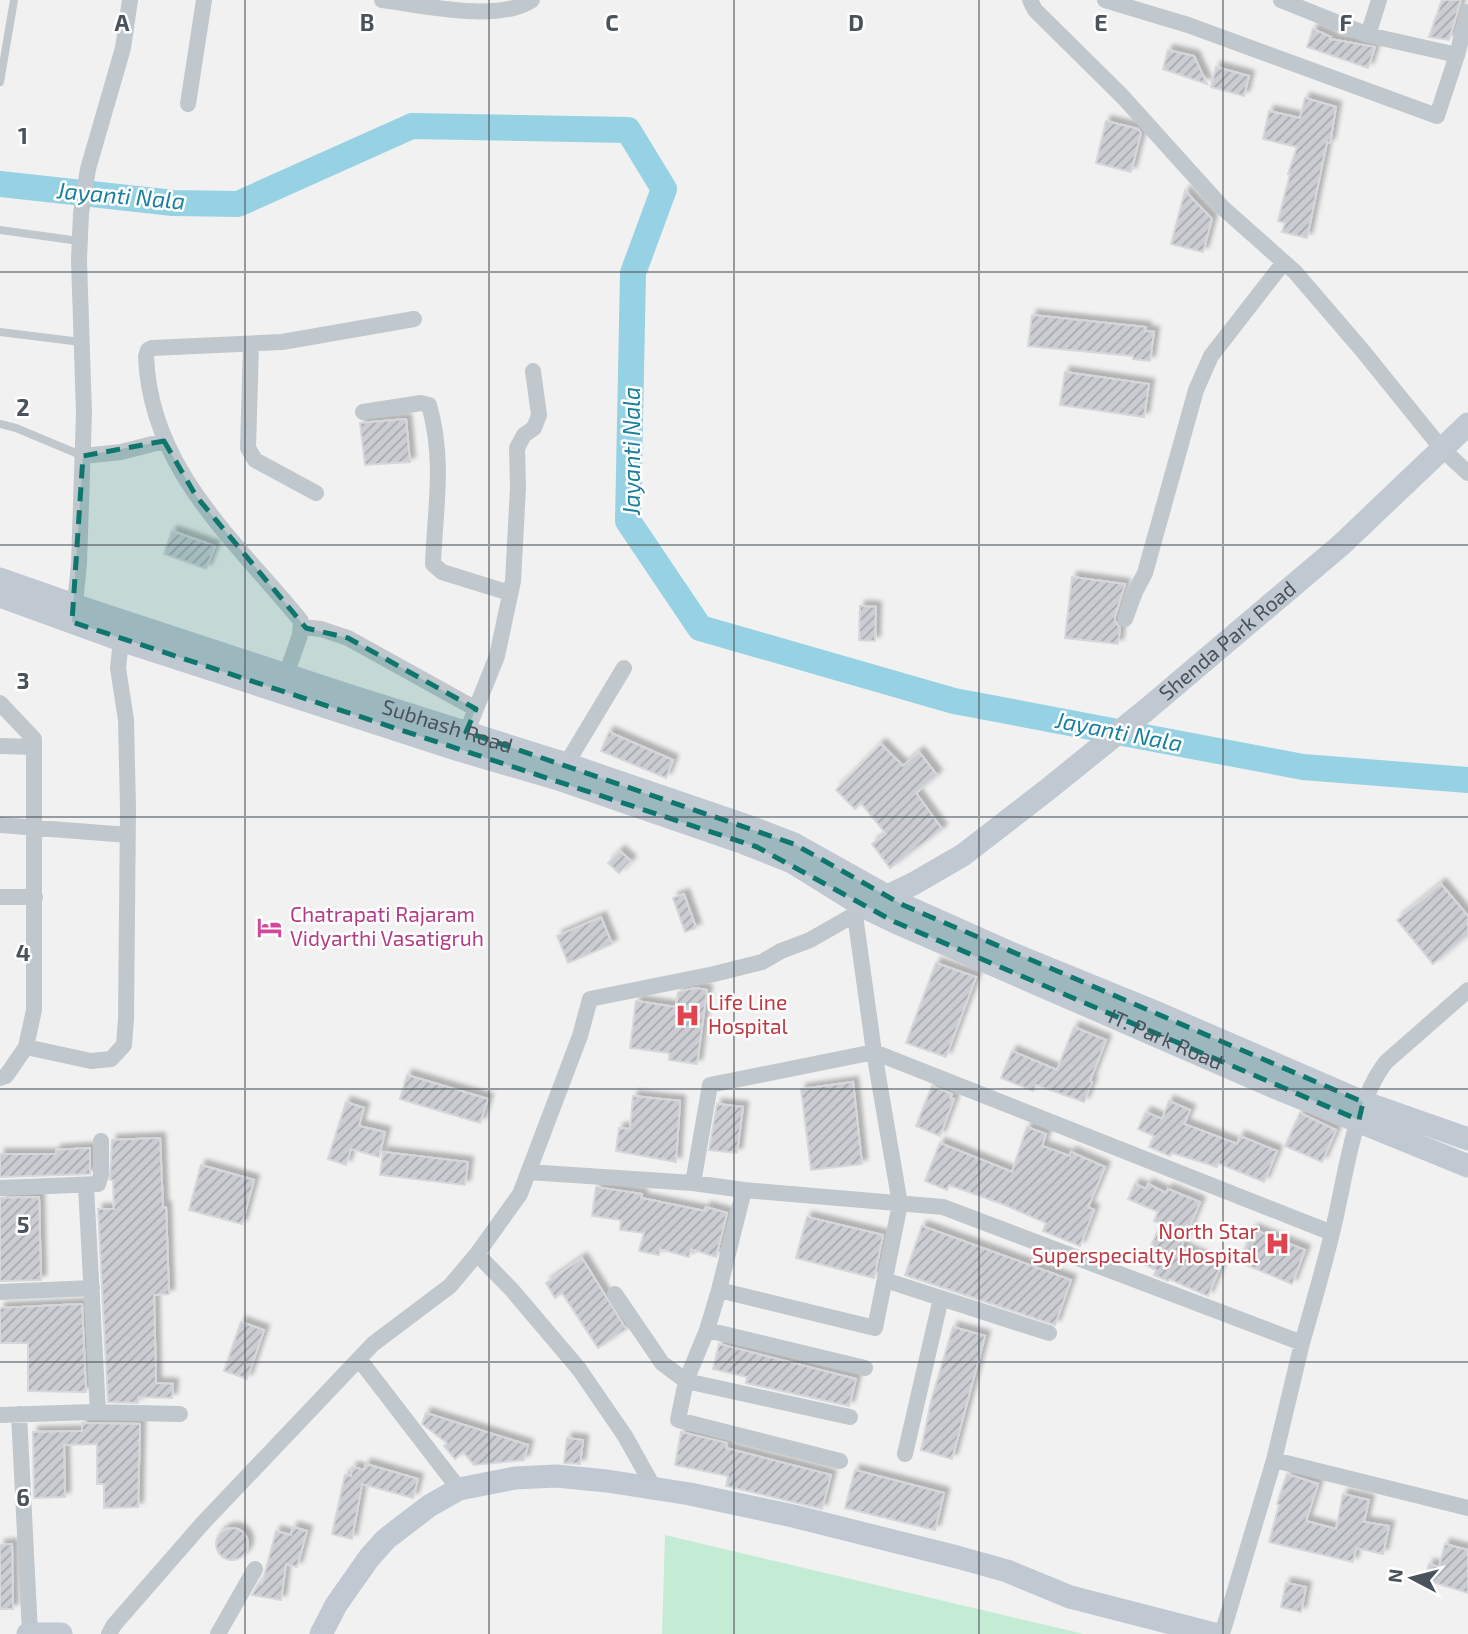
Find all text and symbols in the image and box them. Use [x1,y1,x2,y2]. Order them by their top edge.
text: A [114,8,130,36]
text: B [360,8,374,36]
text: C [605,8,619,36]
text: D [848,8,864,36]
text: E [1094,8,1108,36]
text: F [1340,8,1353,36]
text: 1 [18,121,28,149]
water label: Jayanti Nala [55,175,186,215]
water label: Jayanti Nala [617,387,645,516]
text: 2 [16,393,30,421]
street label: Shenda Park Road [1153,575,1300,705]
text: 3 [16,666,30,694]
street label: Subhash Road [379,693,516,757]
water label: Jayanti Nala [1052,705,1185,757]
place label: Chatrapati Rajaram Vidyarthi Vasatigruh [290,901,484,950]
hotel icon: Chatrapati Rajaram Vidyarthi Vasatigruh [256,913,284,941]
text: 4 [16,938,30,966]
place label: Life Line Hospital [708,989,789,1038]
hospital icon: Life Line Hospital [674,1001,702,1029]
street label: IT. Park Road [1105,1003,1227,1074]
text: 5 [17,1210,29,1238]
place label: North Star Superspecialty Hospital [1032,1218,1259,1267]
hospital icon: North Star Superspecialty Hospital [1264,1230,1292,1258]
text: 6 [16,1483,30,1511]
north arrow [1377,1543,1447,1613]
text: N [1382,1568,1407,1584]

